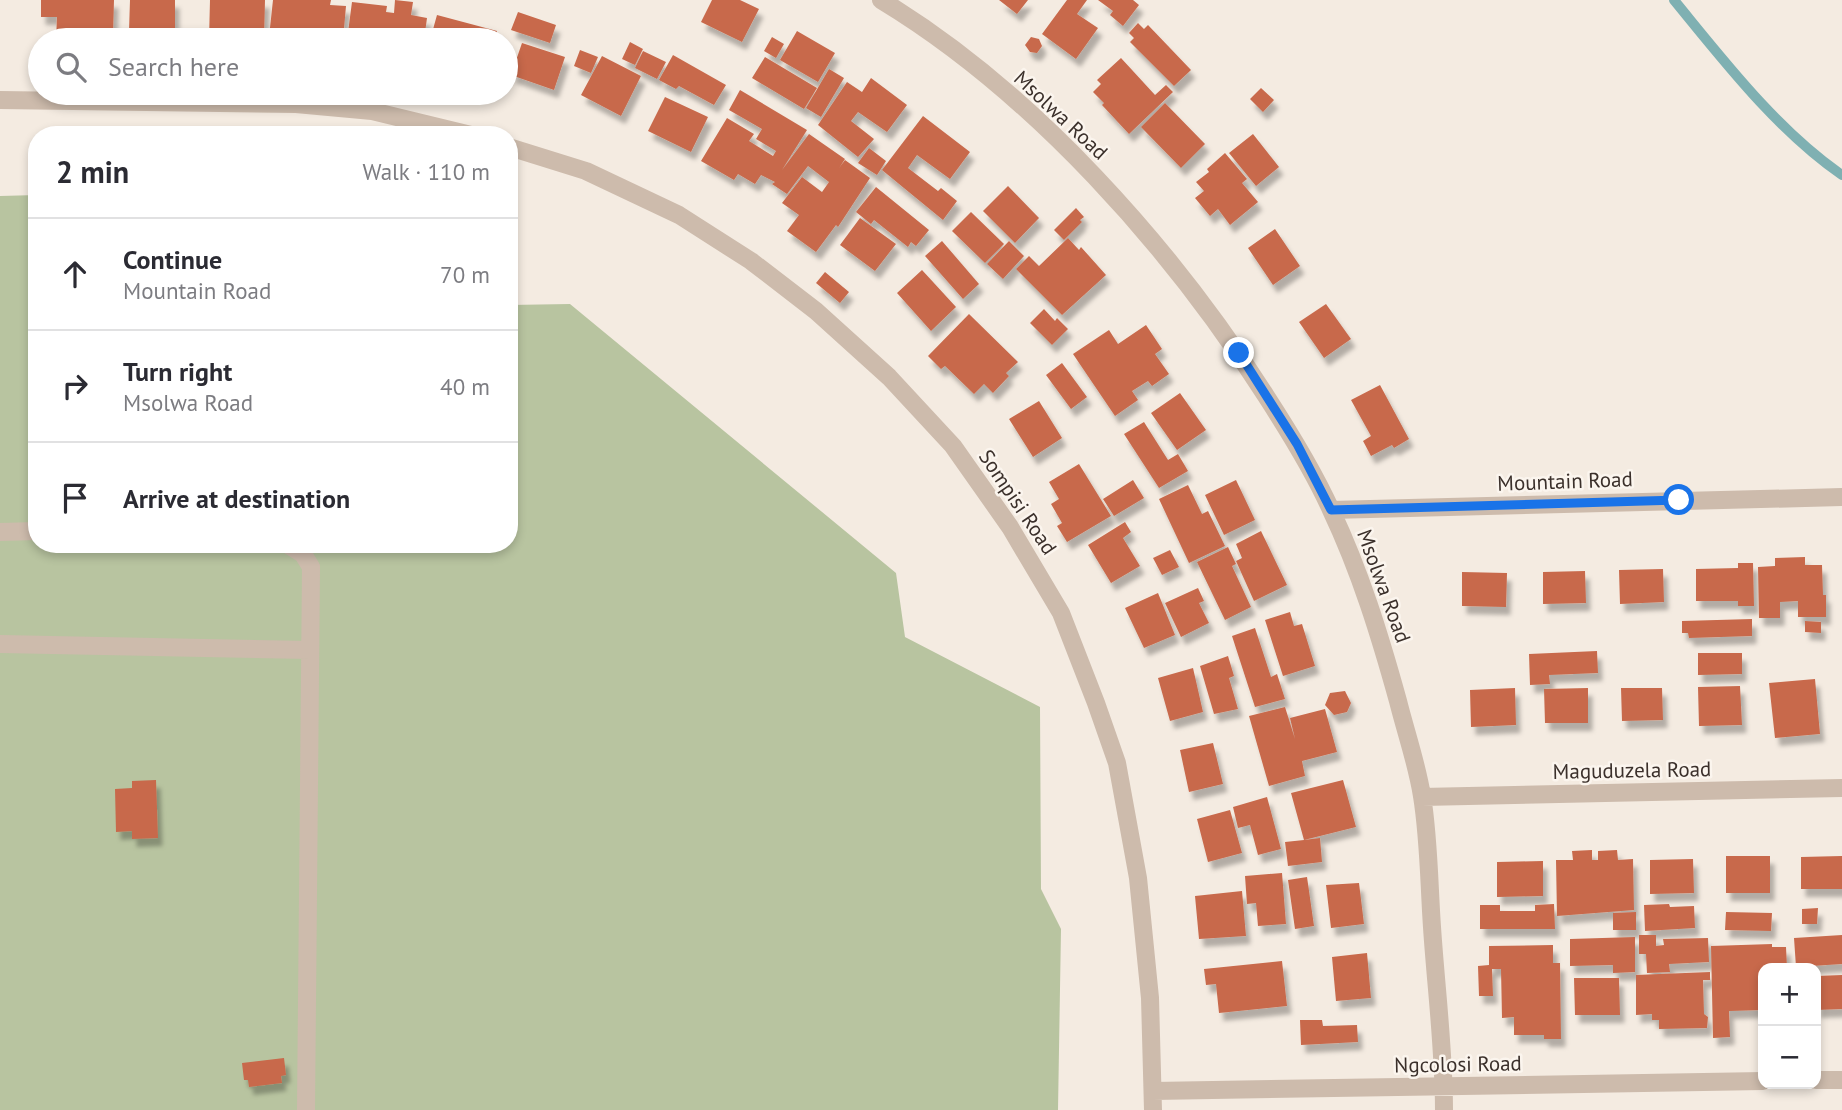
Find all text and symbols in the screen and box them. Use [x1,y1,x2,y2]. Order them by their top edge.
search box [28,28,518,105]
icon: search [52,48,90,86]
text: Search here [108,50,239,83]
street label: Msolwa Road [1008,65,1114,165]
text: 2 min [56,152,129,191]
text: Walk · 110 m [363,157,490,186]
text: Continue [123,243,222,276]
icon: ahead [56,255,94,293]
text: 70 m [440,260,490,289]
text: Mountain Road [123,276,271,305]
route end [1223,337,1254,368]
text: Turn right [123,355,232,388]
icon: right [56,367,94,405]
text: 40 m [440,372,490,401]
text: Msolwa Road [123,388,253,417]
street label: Sompisi Road [973,444,1063,560]
street label: Mountain Road [1497,465,1633,497]
icon: arrive [56,479,94,517]
text: Arrive at destination [123,482,350,515]
route start [1663,484,1694,515]
street label: Msolwa Road [1351,526,1417,646]
street label: Maguduzela Road [1552,755,1712,785]
map controls [1758,963,1821,1089]
button: + [1758,963,1821,1026]
button: − [1758,1026,1821,1089]
street label: Ngcolosi Road [1394,1049,1522,1079]

